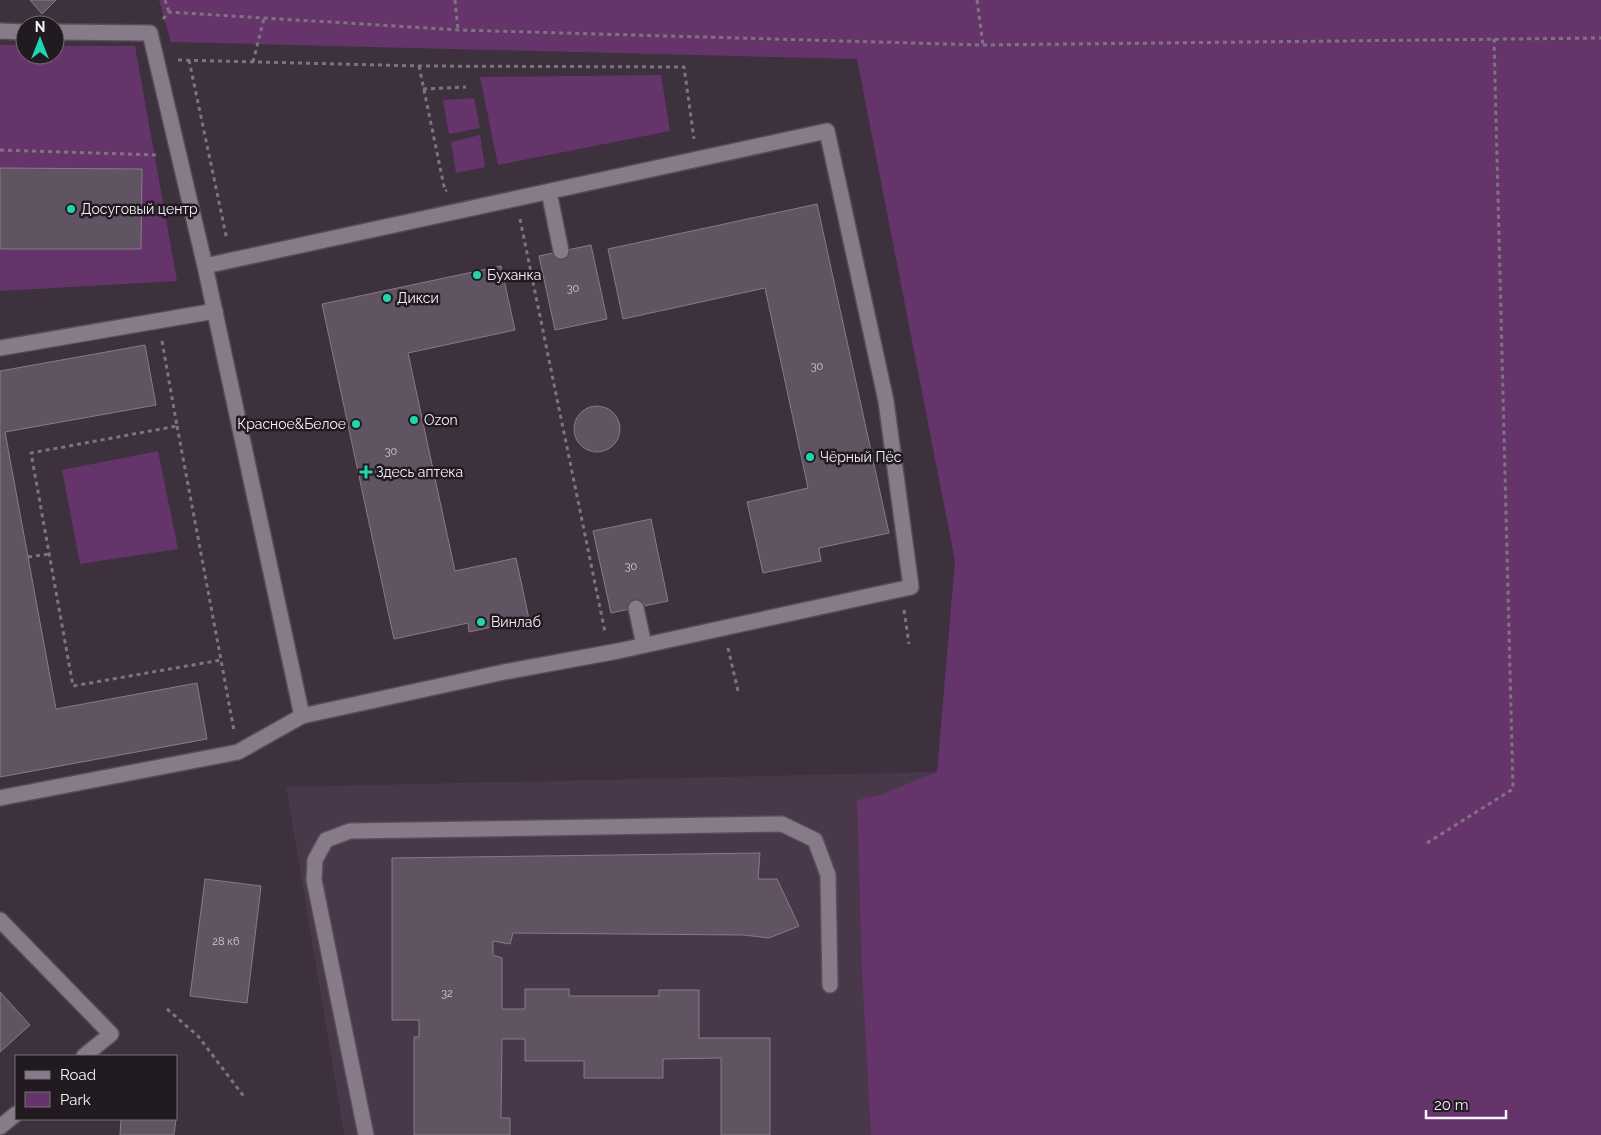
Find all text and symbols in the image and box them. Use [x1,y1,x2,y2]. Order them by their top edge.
north arrow [15,15,65,65]
text: N [35,19,45,35]
place label: Досуговый центр [81,201,198,217]
marker: Досуговый центр [65,203,77,215]
place label: Буханка [487,267,541,283]
marker: Буханка [471,269,483,281]
house number: 30 [567,282,580,295]
place label: Дикси [397,290,439,306]
marker: Дикси [381,292,393,304]
house number: 30 [811,360,824,373]
place label: Ozon [424,412,458,428]
marker: Ozon [408,414,420,426]
place label: Красное&Белое [237,416,346,432]
marker: Красное&Белое [350,418,362,430]
house number: 30 [385,445,398,458]
place label: Чёрный Пёс [820,449,902,465]
marker: Чёрный Пёс [804,451,816,463]
place label: Здесь аптека [376,464,463,480]
marker: Здесь аптека [360,466,372,478]
house number: 30 [625,560,638,573]
place label: Винлаб [491,614,541,630]
marker: Винлаб [475,616,487,628]
house number: 28 к6 [212,935,240,948]
house number: 32 [441,987,453,1000]
legend [15,1055,178,1120]
text: Road [60,1066,96,1084]
scale bar [1426,1088,1506,1120]
text: Park [60,1091,91,1109]
text: 20 m [1434,1096,1469,1114]

